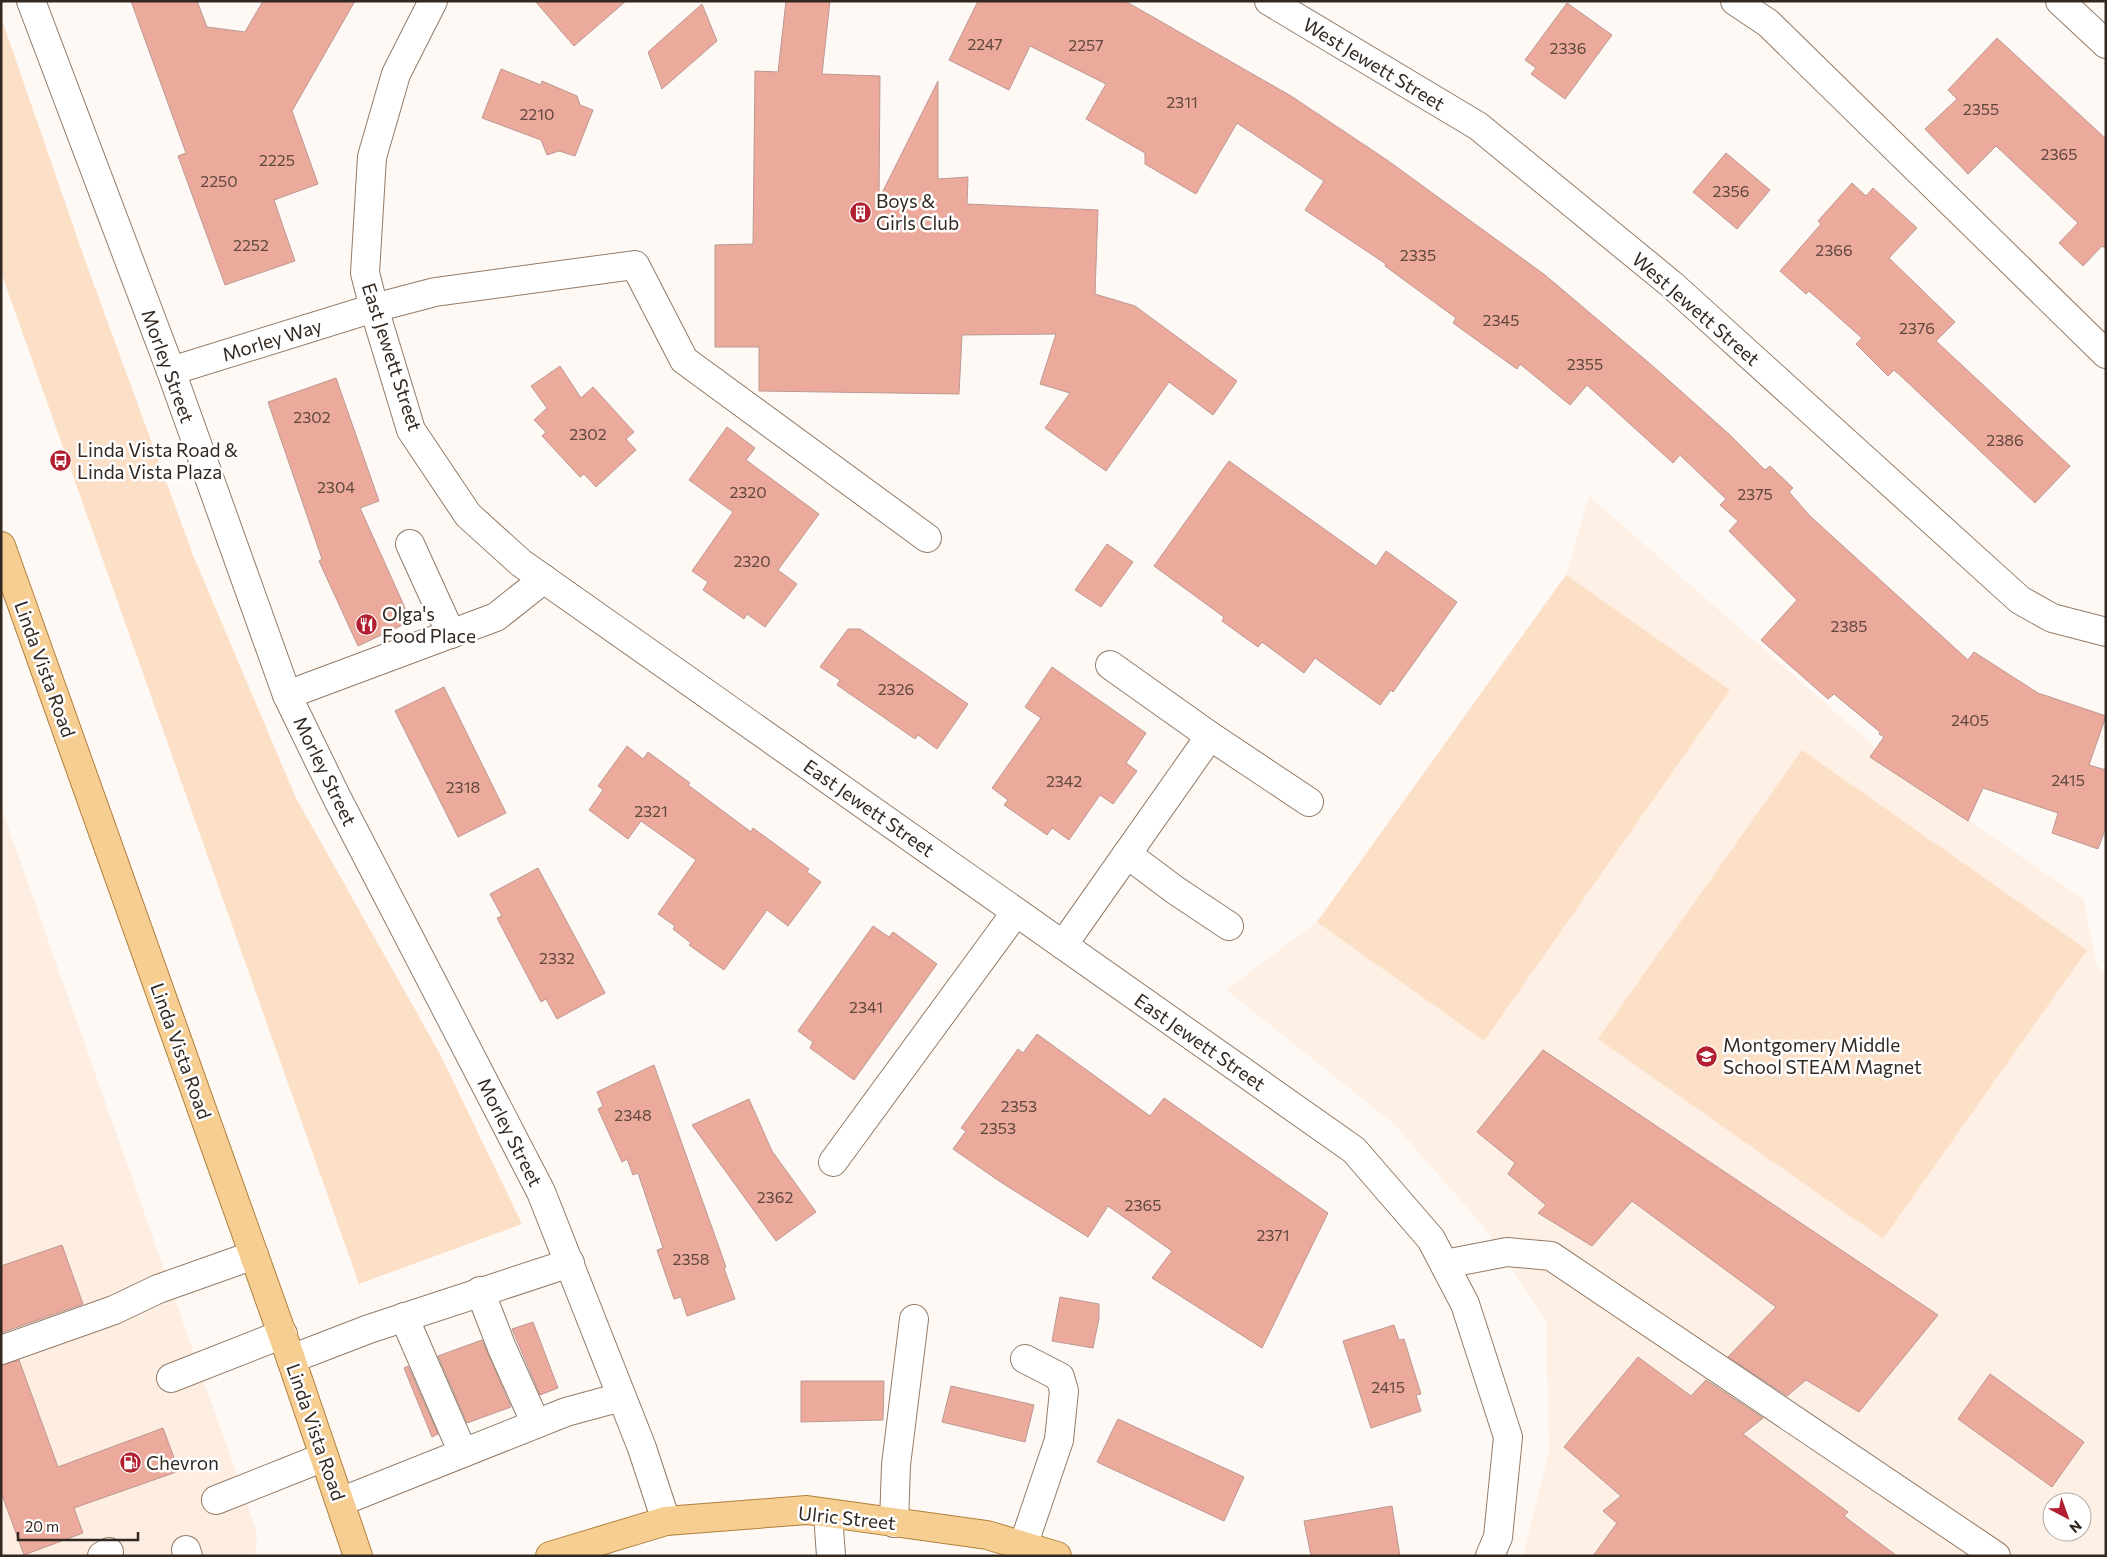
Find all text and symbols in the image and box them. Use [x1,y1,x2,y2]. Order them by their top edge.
street label: West Jewett Street [1299,12,1449,115]
house number: 2247 [967,34,1003,53]
house number: 2257 [1068,35,1104,54]
house number: 2336 [1550,38,1586,57]
house number: 2311 [1166,92,1198,111]
house number: 2355 [1963,99,1999,118]
house number: 2210 [519,104,555,123]
house number: 2365 [2041,144,2077,163]
house number: 2225 [259,150,295,169]
house number: 2250 [200,171,238,190]
house number: 2356 [1713,181,1749,200]
place label: Boys & Girls Club [876,189,959,234]
building icon: Boys & Girls Club [848,200,872,224]
house number: 2252 [233,235,269,254]
house number: 2366 [1815,240,1853,259]
house number: 2335 [1400,245,1436,264]
street label: West Jewett Street [1628,247,1765,370]
street label: East Jewett Street [358,280,427,434]
street label: Morley Street [137,306,200,426]
house number: 2345 [1483,310,1519,329]
street label: Morley Way [219,313,325,366]
house number: 2376 [1899,318,1935,337]
house number: 2355 [1567,354,1603,373]
house number: 2302 [293,407,331,426]
house number: 2302 [569,424,607,443]
house number: 2386 [1986,430,2024,449]
place label: Linda Vista Road & Linda Vista Plaza [77,438,238,483]
bus stop icon: Linda Vista Road & Linda Vista Plaza [49,449,73,473]
house number: 2304 [317,477,355,496]
house number: 2320 [729,482,767,501]
house number: 2375 [1737,484,1773,503]
house number: 2320 [733,551,771,570]
street label: Linda Vista Road [10,597,81,740]
place label: Olga's Food Place [382,602,476,647]
restaurant icon: Olga's Food Place [354,613,378,637]
house number: 2385 [1831,616,1867,635]
house number: 2326 [878,679,914,698]
house number: 2405 [1951,710,1989,729]
street label: Morley Street [289,712,362,829]
street label: East Jewett Street [800,754,939,861]
house number: 2415 [2051,770,2085,789]
house number: 2342 [1046,771,1082,790]
house number: 2318 [446,777,480,796]
house number: 2321 [634,801,668,820]
house number: 2332 [539,948,575,967]
street label: Linda Vista Road [146,979,217,1122]
street label: East Jewett Street [1131,988,1270,1095]
house number: 2341 [849,997,883,1016]
place label: Montgomery Middle School STEAM Magnet [1723,1033,1922,1078]
school or university icon: Montgomery Middle School STEAM Magnet [1695,1044,1719,1068]
street label: Morley Street [473,1074,548,1190]
house number: 2353 [1001,1096,1037,1115]
house number: 2348 [614,1105,652,1124]
house number: 2353 [980,1118,1016,1137]
house number: 2362 [757,1187,793,1206]
house number: 2365 [1125,1195,1161,1214]
house number: 2371 [1256,1225,1290,1244]
house number: 2358 [673,1249,709,1268]
street label: Linda Vista Road [282,1360,351,1503]
house number: 2415 [1371,1377,1405,1396]
fuel station icon: Chevron [118,1451,142,1475]
place label: Chevron [146,1451,219,1474]
north arrow [2042,1492,2092,1542]
street label: Ulric Street [797,1501,897,1534]
scale bar [18,1510,138,1542]
text: 20 m [25,1517,59,1535]
text: N [2066,1517,2085,1537]

